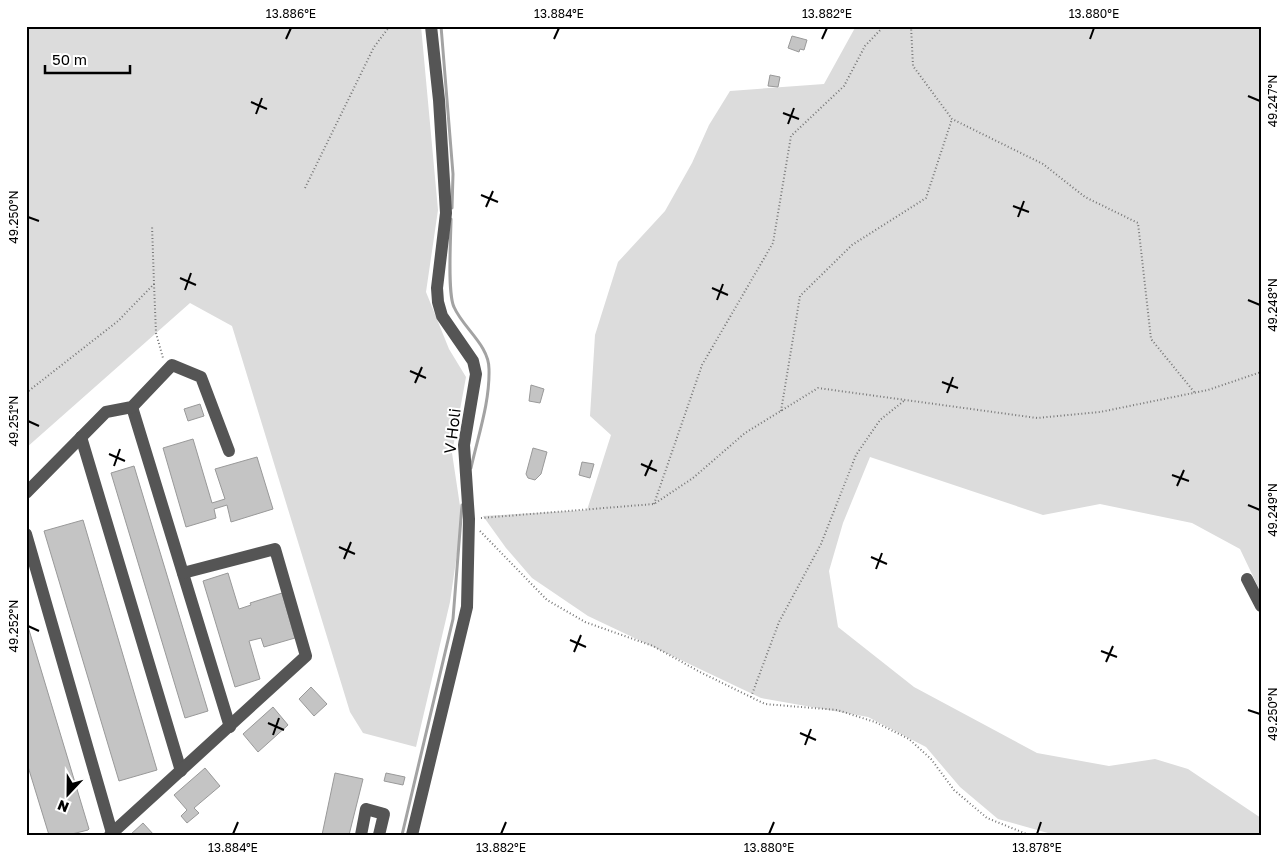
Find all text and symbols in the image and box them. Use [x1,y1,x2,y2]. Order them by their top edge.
text: 13.886°E [266,6,316,21]
text: 13.884°E [534,6,584,21]
text: 13.882°E [802,6,852,21]
text: 13.880°E [1069,6,1119,21]
scale bar [45,42,130,74]
text: 50 m [52,50,87,68]
text: 49.247°N [1265,75,1280,127]
text: 49.250°N [6,190,21,244]
text: 49.248°N [1265,278,1280,332]
text: 49.251°N [6,396,21,446]
street label: V Holi [439,407,465,455]
text: 49.249°N [1265,483,1280,537]
text: 49.252°N [6,600,21,652]
text: 49.250°N [1265,687,1280,741]
north arrow [42,768,92,818]
text: N [55,797,71,816]
text: 13.884°E [208,840,258,855]
text: 13.882°E [476,840,526,855]
text: 13.880°E [744,840,794,855]
text: 13.878°E [1012,840,1062,855]

